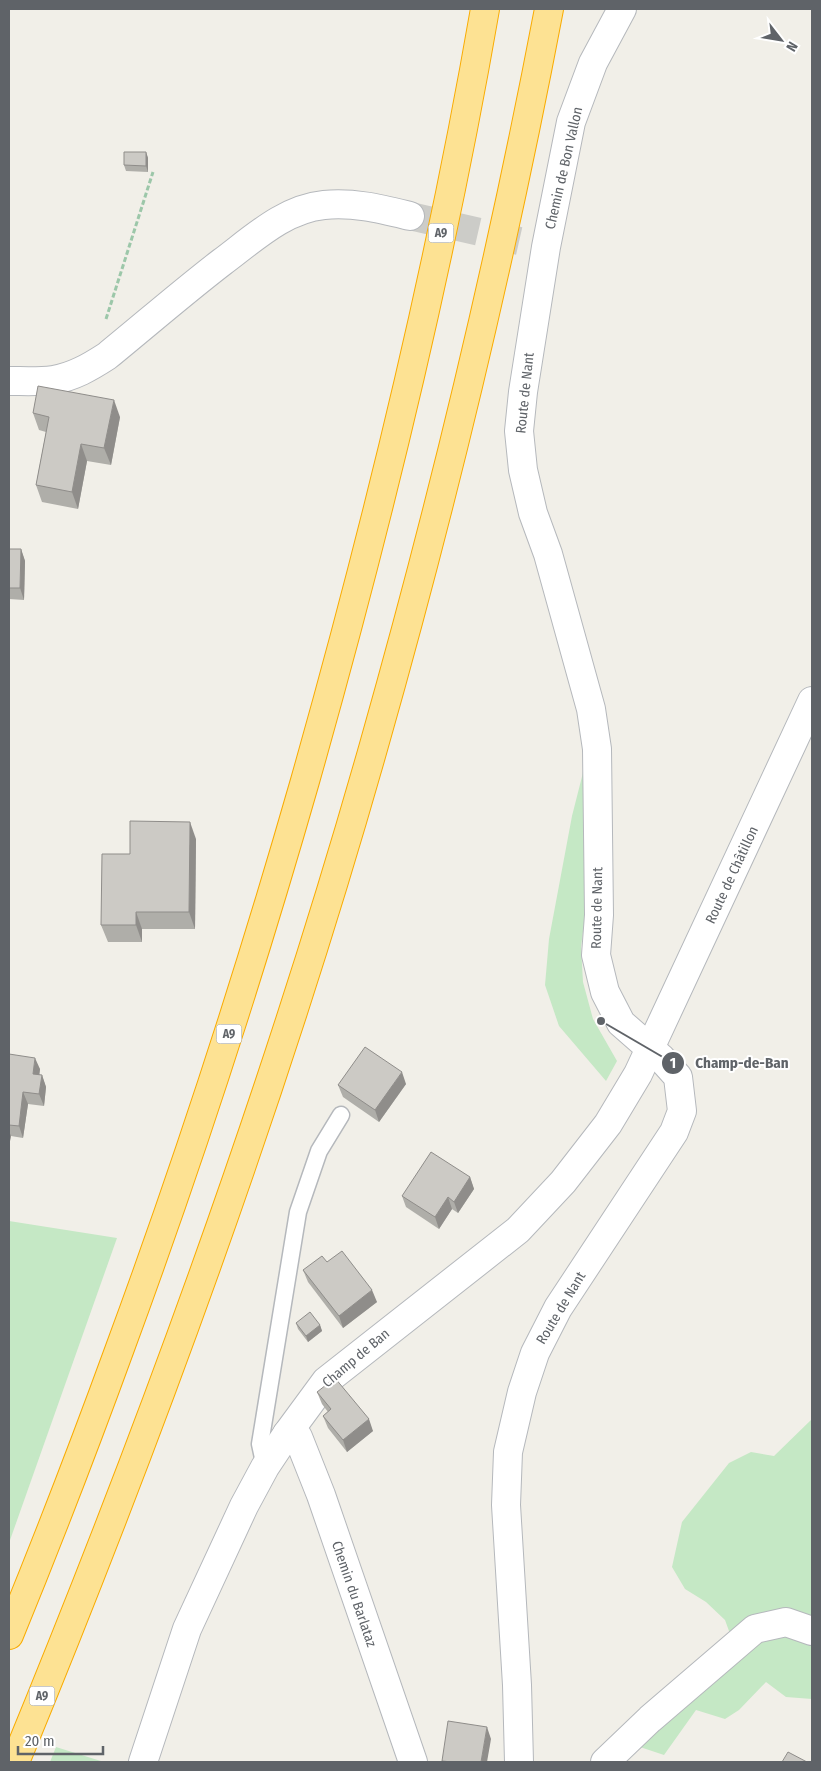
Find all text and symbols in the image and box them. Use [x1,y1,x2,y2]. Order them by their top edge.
north arrow [756,15,806,65]
text: N [782,38,801,54]
street label: Chemin de Bon Vallon [542,105,586,231]
road number: A9 [428,224,454,242]
street label: Route de Nant [512,351,538,435]
street label: Route de Châtillon [702,823,762,927]
street label: Route de Nant [588,867,606,949]
road number: A9 [216,1024,242,1044]
callout: Champ-de-Ban [660,1048,799,1078]
text: 1 [670,1054,676,1072]
text: Champ-de-Ban [695,1054,789,1072]
street label: Route de Nant [533,1268,590,1347]
street label: Champ de Ban [319,1325,393,1391]
street label: Chemin du Barlataz [328,1539,380,1650]
road number: A9 [30,1686,54,1705]
scale bar [18,1724,102,1756]
text: 20 m [25,1732,55,1750]

